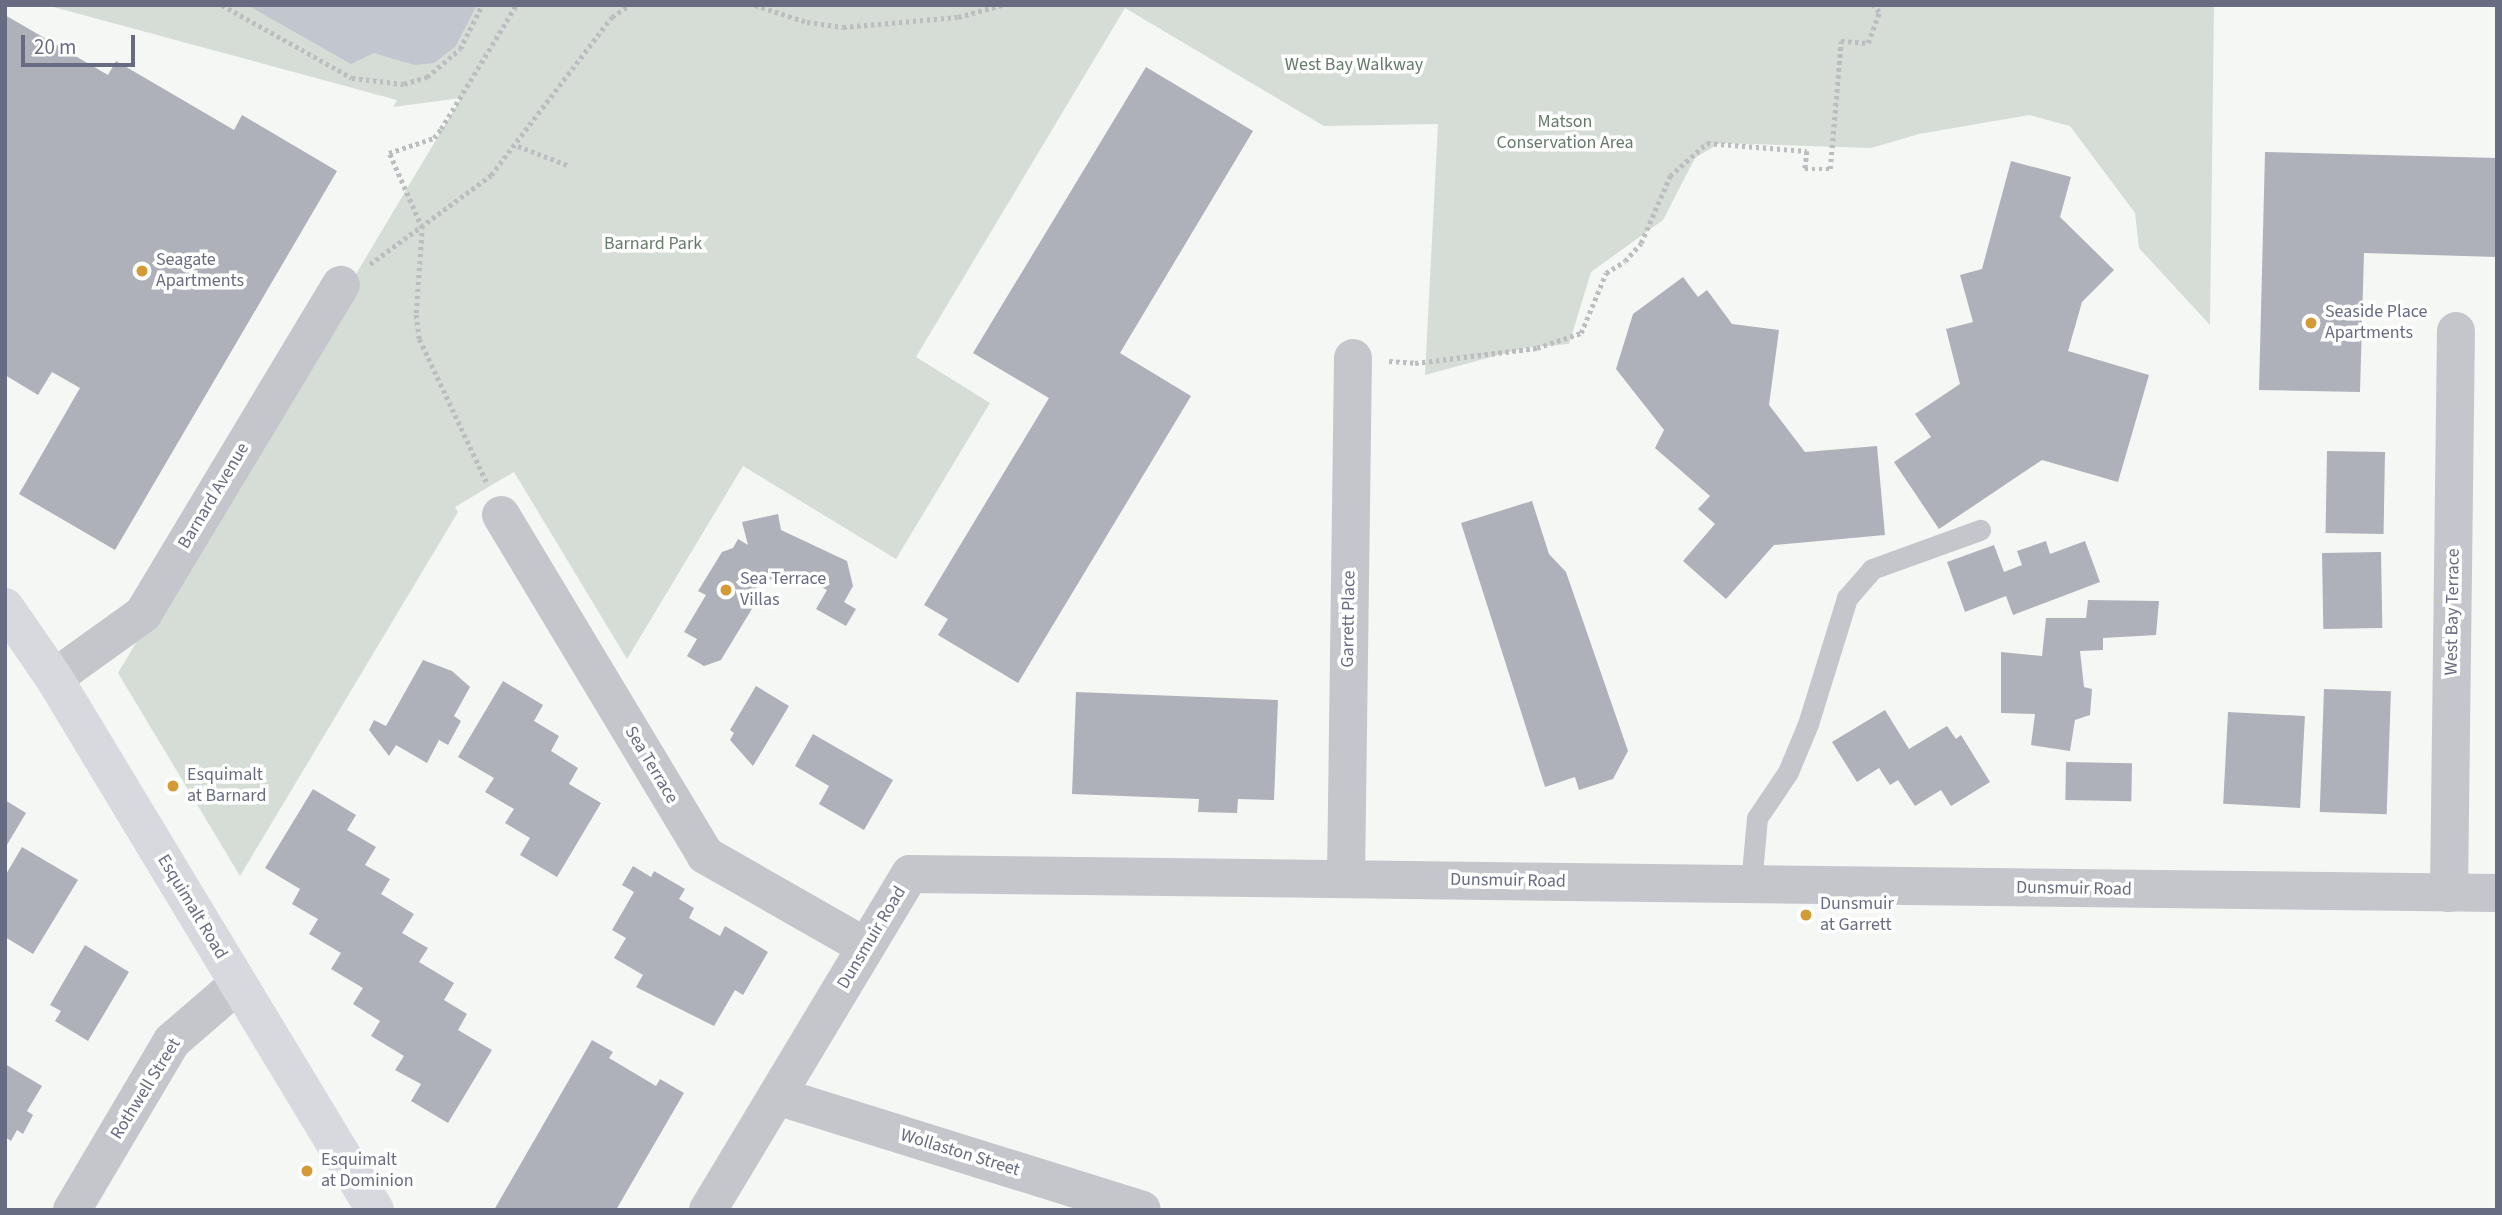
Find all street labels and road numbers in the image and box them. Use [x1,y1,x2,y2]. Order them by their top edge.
street label: Barnard Avenue [174,439,254,553]
street label: West Bay Terrace [2441,548,2465,676]
street label: Garrett Place [1337,570,1361,668]
street label: Sea Terrace [620,722,682,808]
street label: Esquimalt Road [152,851,232,963]
street label: Dunsmuir Road [1450,869,1566,893]
street label: Dunsmuir Road [2016,877,2132,901]
street label: Dunsmuir Road [833,883,911,993]
street label: Rothwell Street [106,1034,186,1144]
street label: Wollaston Street [898,1125,1022,1181]

